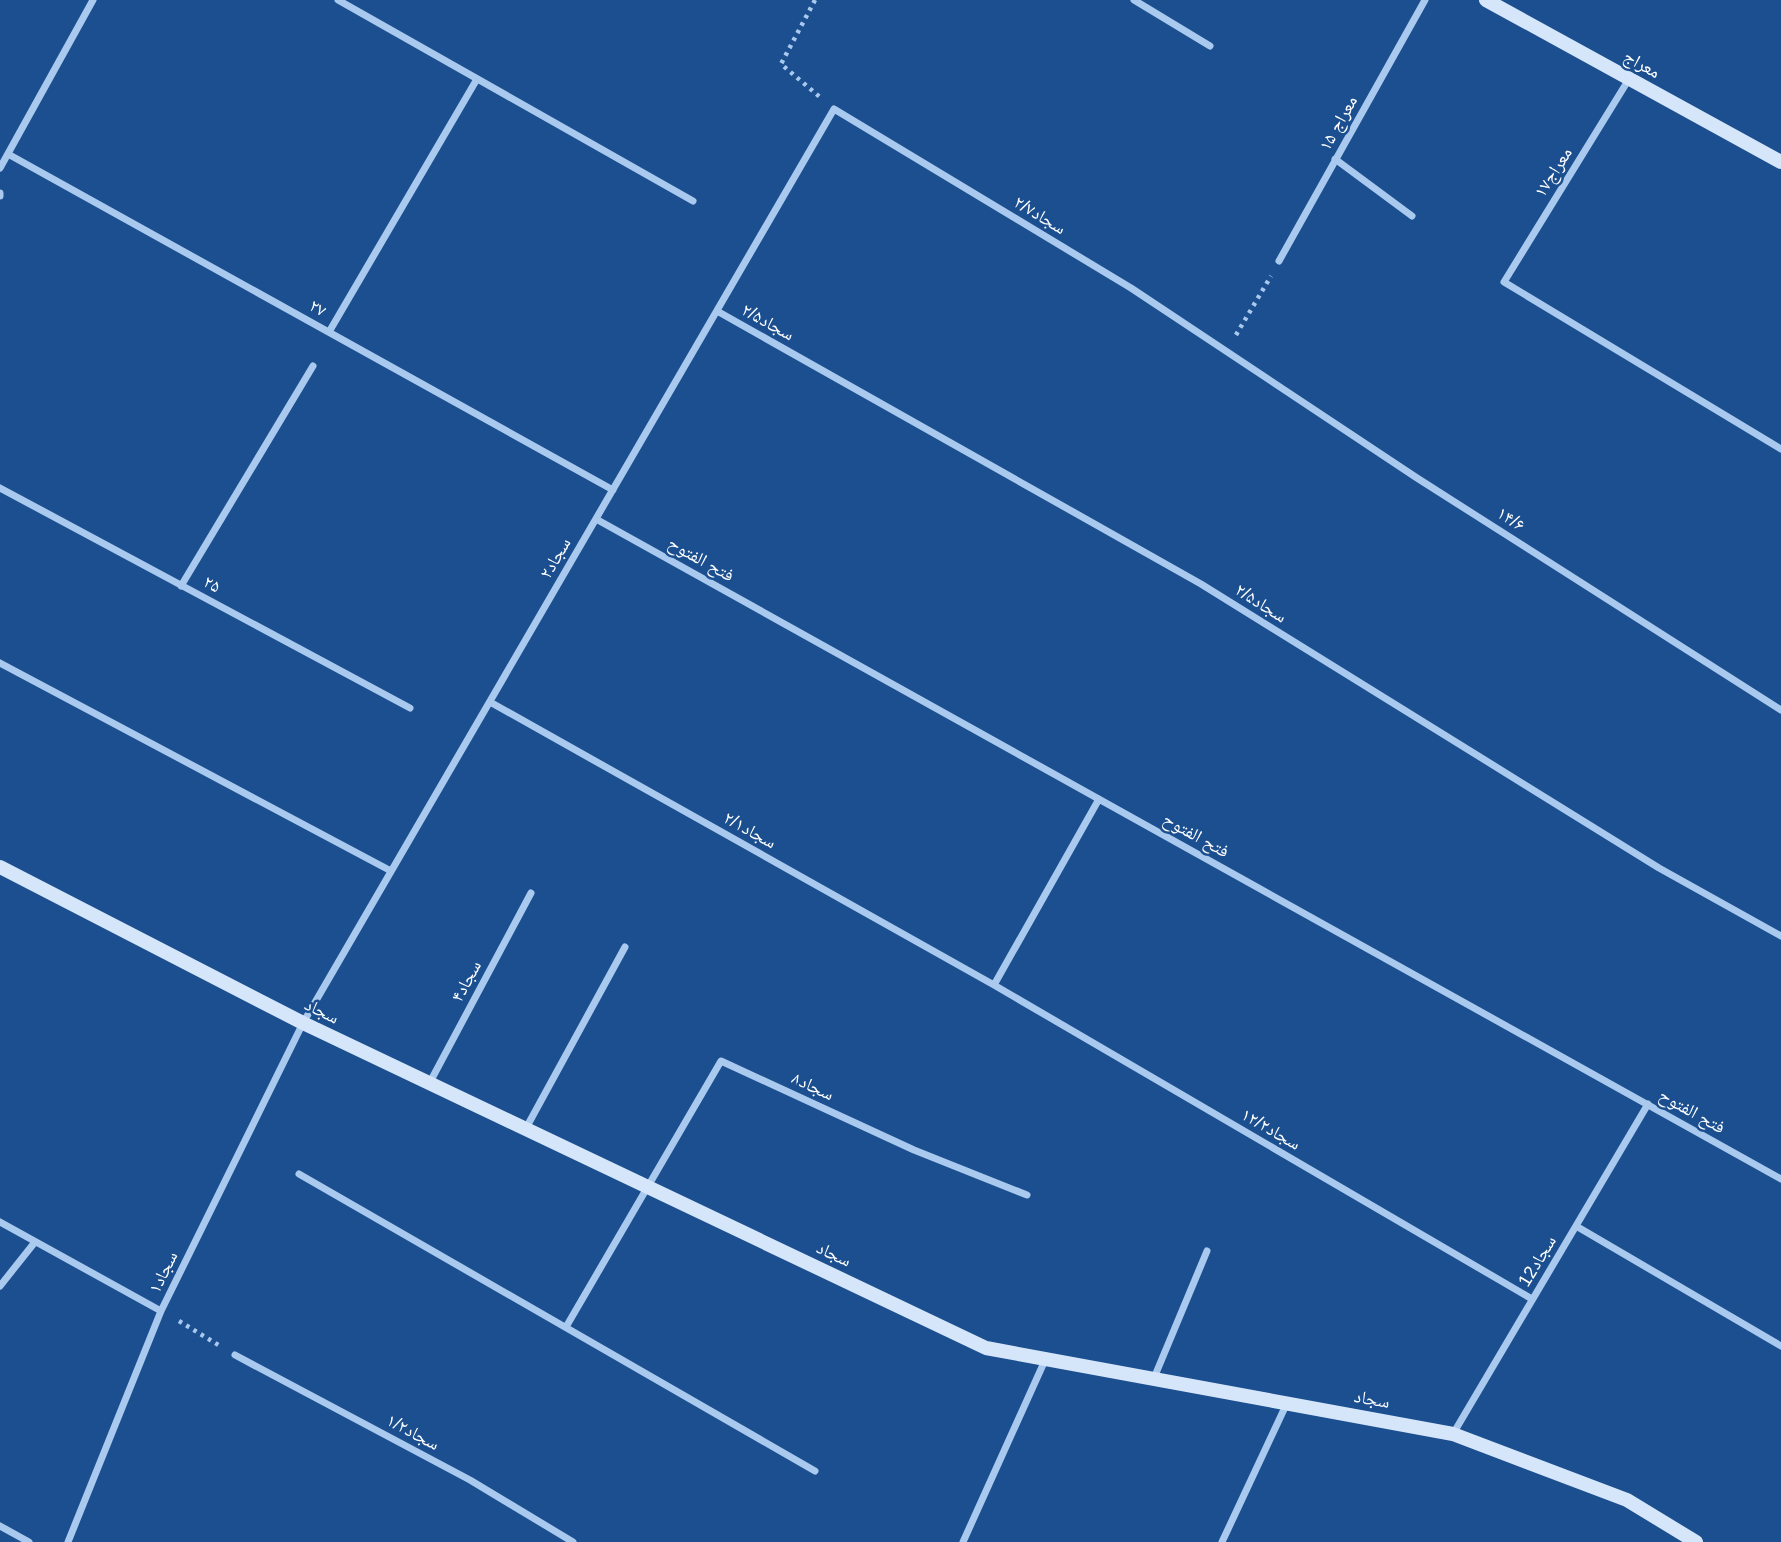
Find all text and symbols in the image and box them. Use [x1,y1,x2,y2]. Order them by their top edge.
street label: معراج [1619,46,1664,84]
street label: معراج ۱۵ [1315,92,1363,155]
street label: معراج۱۷ [1530,143,1578,202]
street label: سجاد۲/۷ [1010,192,1070,238]
street label: ۲۷ [306,295,330,321]
street label: ۲/۵سجاد [738,299,798,345]
street label: ۱۴/۶ [1493,503,1529,535]
street label: فتح الفتوح [663,533,738,587]
street label: ۲سجاد [535,534,575,582]
street label: ۲۵ [200,571,224,597]
street label: ۲/۵سجاد [1231,579,1290,627]
street label: ۲/۱سجاد [720,807,780,853]
street label: فتح الفتوح [1158,809,1233,863]
street label: ۴سجاد [447,957,485,1005]
street label: سجاد [301,994,342,1028]
street label: ۸سجاد [789,1068,837,1104]
street label: فتح الفتوح [1654,1085,1729,1139]
street label: ۱۲/۲سجاد [1238,1104,1304,1154]
street label: 12سجاد [1514,1232,1560,1290]
street label: سجاد [813,1237,854,1271]
street label: ۱سجاد [144,1248,182,1296]
street label: سجاد [1353,1386,1391,1412]
street label: ۱/۲سجاد [383,1410,443,1454]

